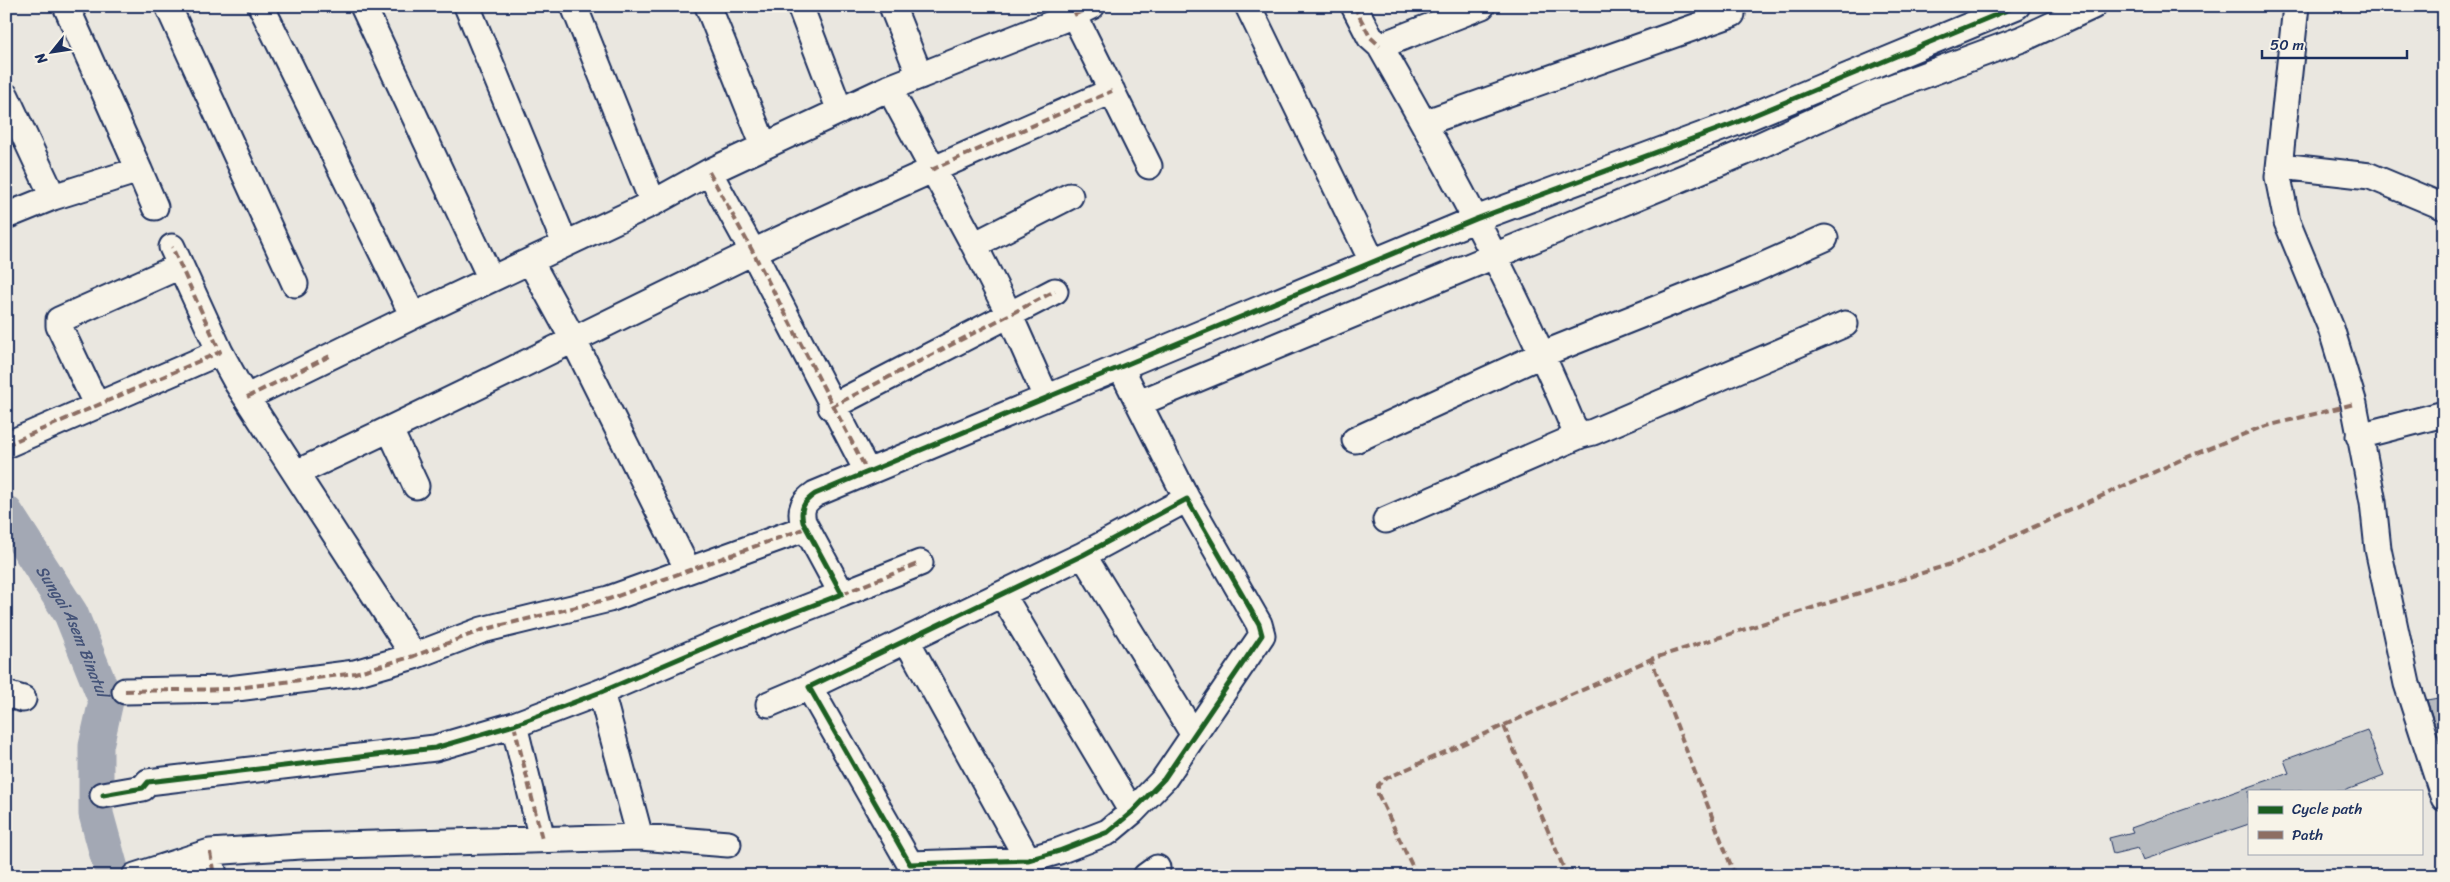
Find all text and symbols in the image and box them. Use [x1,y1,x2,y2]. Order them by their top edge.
north arrow [28,28,78,78]
scale bar [2262,28,2408,60]
text: 50 m [2270,32,2305,58]
text: N [28,48,55,70]
water label: Sungai Asem Binatul [28,559,118,705]
legend [2248,790,2422,854]
text: Cycle path [2292,796,2363,822]
text: Path [2292,822,2323,848]

